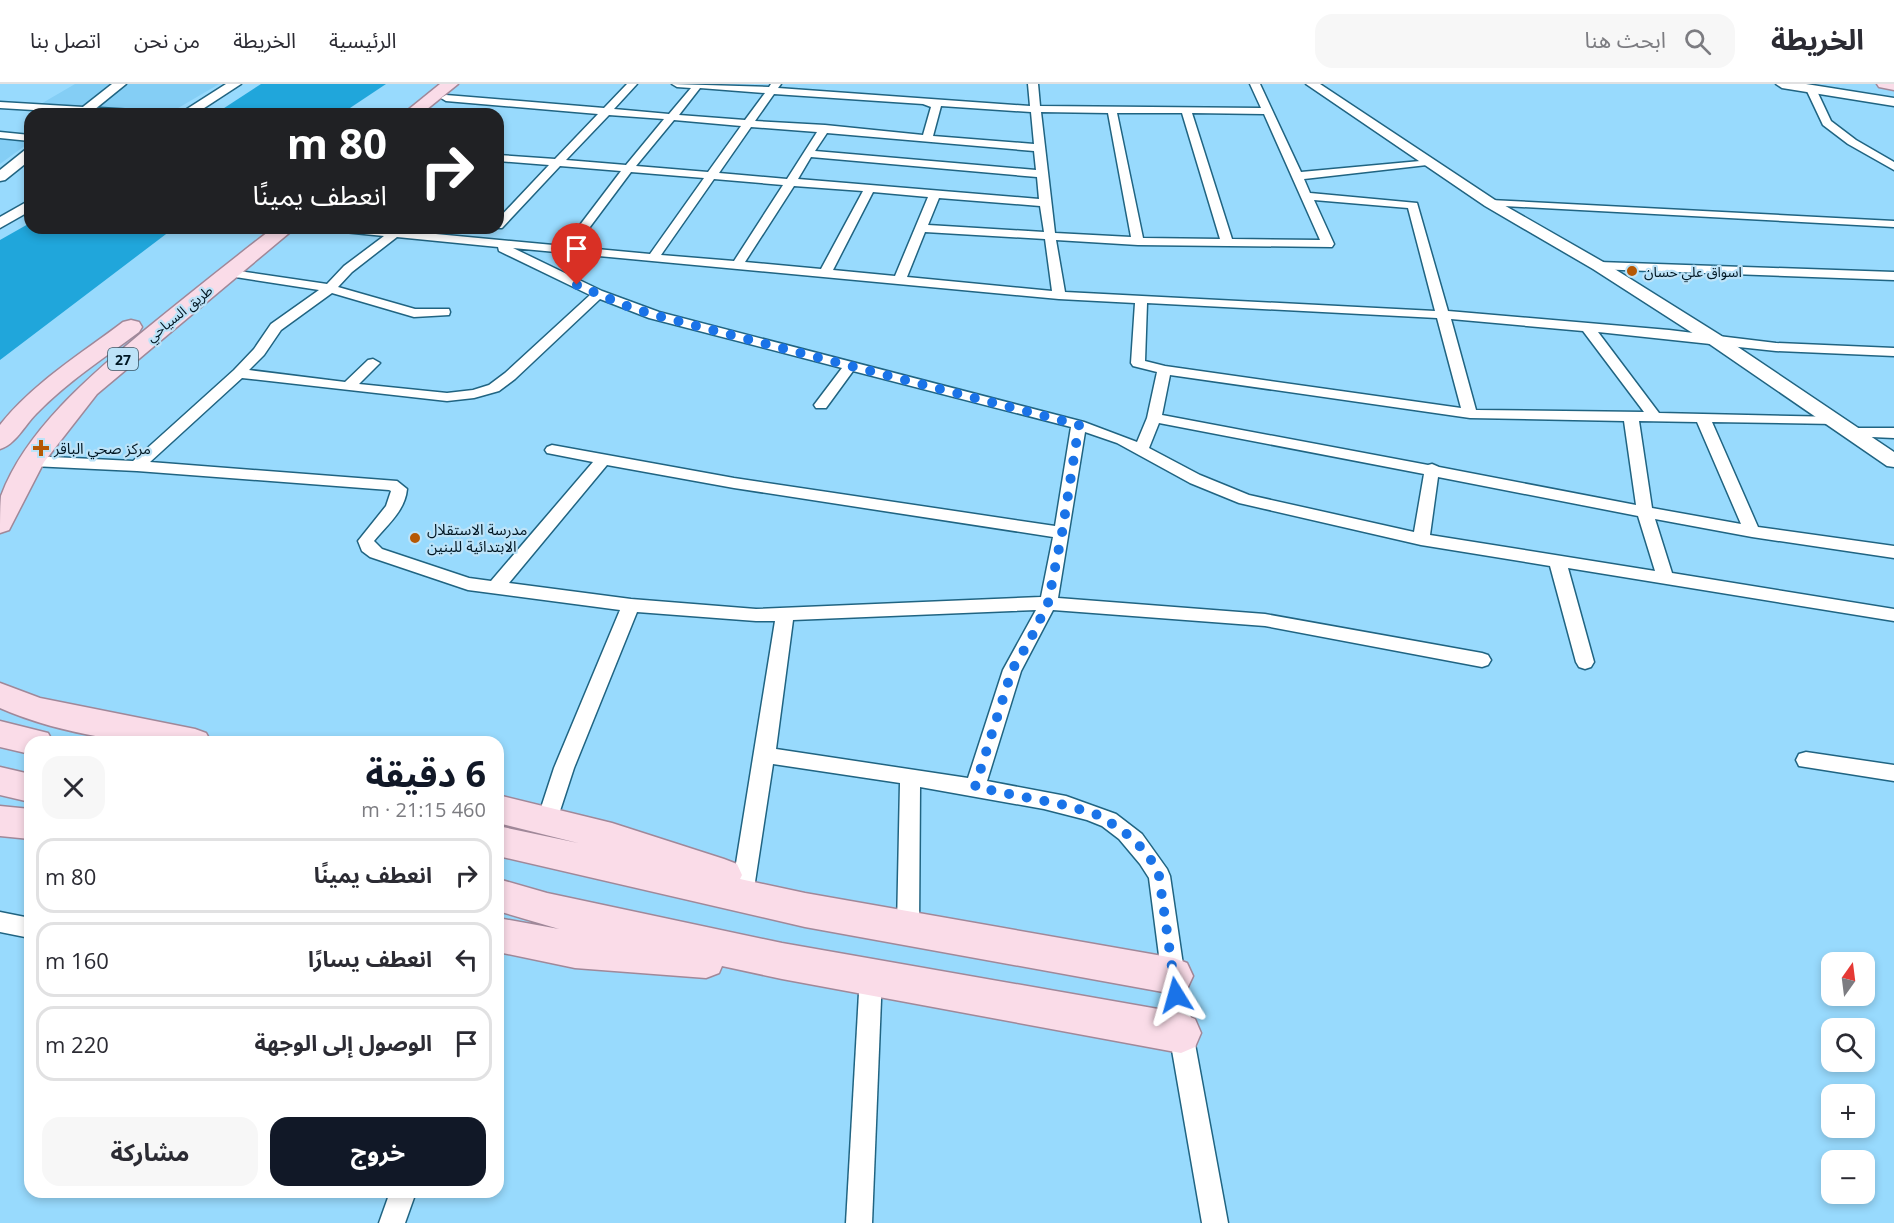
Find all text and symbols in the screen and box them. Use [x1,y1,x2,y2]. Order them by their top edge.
search box [1315,14,1735,68]
text: الخريطة [1771,20,1864,58]
text: ابحث هنا [1584,24,1666,54]
icon: search [1681,25,1714,58]
text: اتصل بنا [30,26,101,54]
text: من نحن [134,26,200,54]
text: الخريطة [233,26,296,54]
text: الرئيسية [329,26,397,54]
text: 80 m [287,114,387,171]
icon: right [408,132,486,210]
text: انعطف يمينًا [253,176,387,213]
pin [551,223,602,285]
icon: arrive [560,232,593,265]
place label: اسواق علي حسان [1644,262,1742,283]
marker: اسواق علي حسان [1625,264,1639,278]
street label: طريق السياحي [142,280,218,347]
road number: 27 [108,348,138,370]
place label: مركز صحي الباقر [53,438,151,460]
marker: مركز صحي الباقر [32,439,50,457]
place label: مدرسة الاستقلال الابتدائية للبنين [427,519,527,556]
marker: مدرسة الاستقلال الابتدائية للبنين [408,531,422,545]
text: 6 دقيقة [365,749,486,798]
button: close [42,756,105,819]
text: 460 m · 21:15 [361,796,486,823]
text: انعطف يمينًا [314,859,432,889]
icon: right [450,859,483,892]
text: 80 m [45,861,96,891]
text: انعطف يسارًا [308,943,432,973]
icon: left [450,943,483,976]
text: 160 m [45,945,109,975]
north arrow [1821,952,1875,1006]
map controls [1821,952,1875,1204]
position arrow [1144,963,1208,1027]
button: search [1821,1018,1875,1072]
text: الوصول إلى الوجهة [254,1027,432,1057]
icon: arrive [450,1027,483,1060]
text: 220 m [45,1029,109,1059]
button: + [1821,1084,1875,1138]
button: مشاركة [42,1117,258,1186]
button: خروج [270,1117,486,1186]
button: − [1821,1150,1875,1204]

